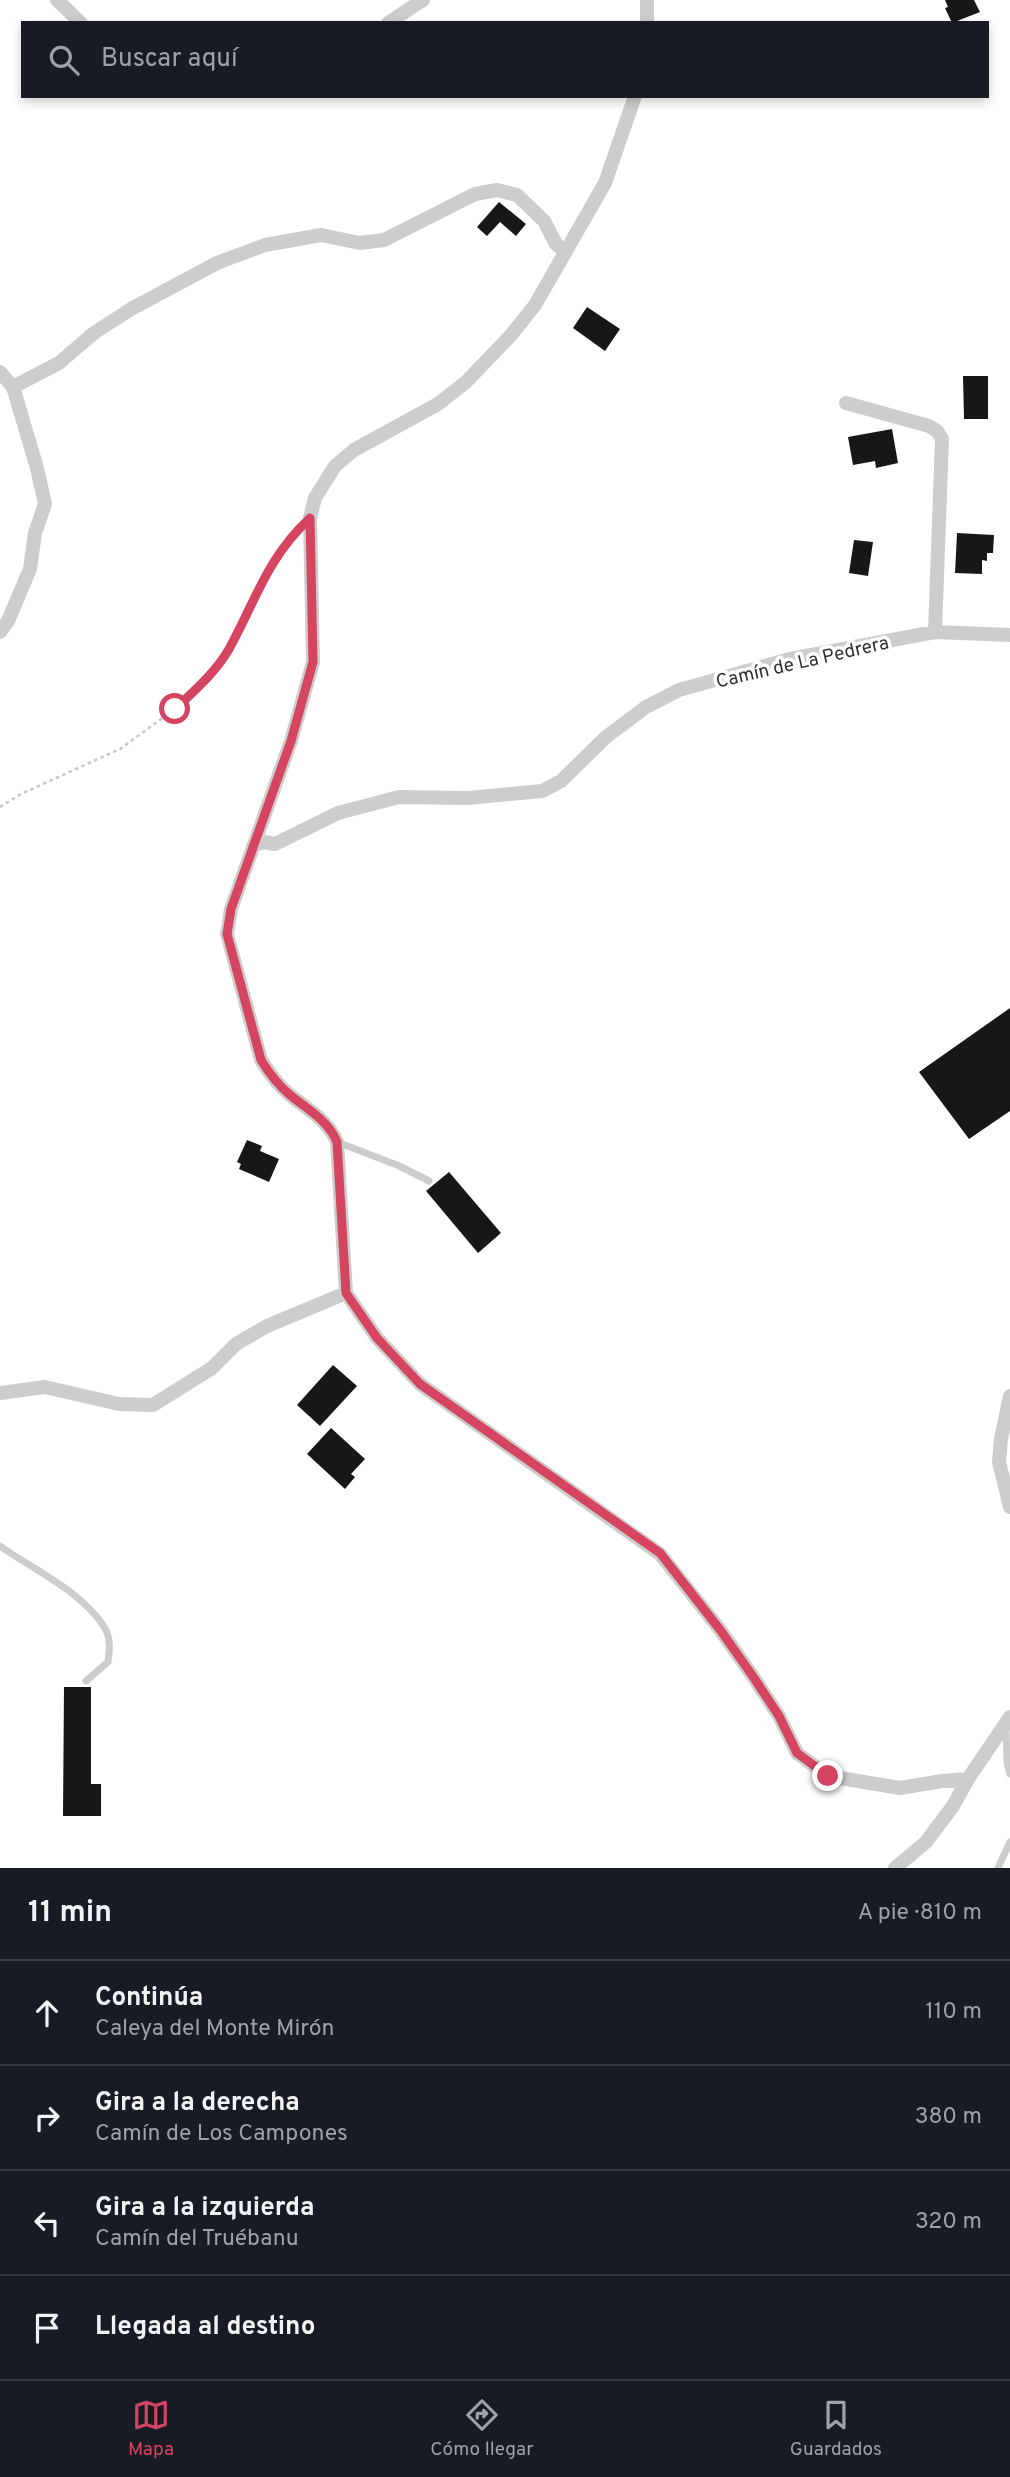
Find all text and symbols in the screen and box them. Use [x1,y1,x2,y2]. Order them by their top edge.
search box [21,21,989,98]
icon: search [45,41,83,79]
text: Buscar aquí [101,43,238,76]
street label: Camín de La Pedrera [714,631,891,695]
route start [159,693,190,724]
route end [812,1760,843,1791]
text: 11 min [28,1895,112,1932]
text: A pie · 810 m [858,1899,982,1928]
text: Continúa [95,1982,203,2015]
icon: ahead [28,1994,66,2032]
text: 110 m [925,1998,982,2027]
text: Caleya del Monte Mirón [95,2015,334,2044]
text: Gira a la derecha [95,2087,300,2120]
icon: right [28,2099,66,2137]
text: 380 m [915,2103,982,2132]
text: Camín de Los Campones [95,2120,348,2149]
text: Gira a la izquierda [95,2192,314,2225]
icon: left [28,2204,66,2242]
text: 320 m [915,2208,982,2237]
text: Camín del Truébanu [95,2225,299,2254]
icon: arrive [28,2309,66,2347]
text: Llegada al destino [95,2311,315,2344]
tab: Mapa [128,2396,174,2462]
tab: Cómo llegar [430,2396,534,2462]
tab: Guardados [790,2396,882,2462]

